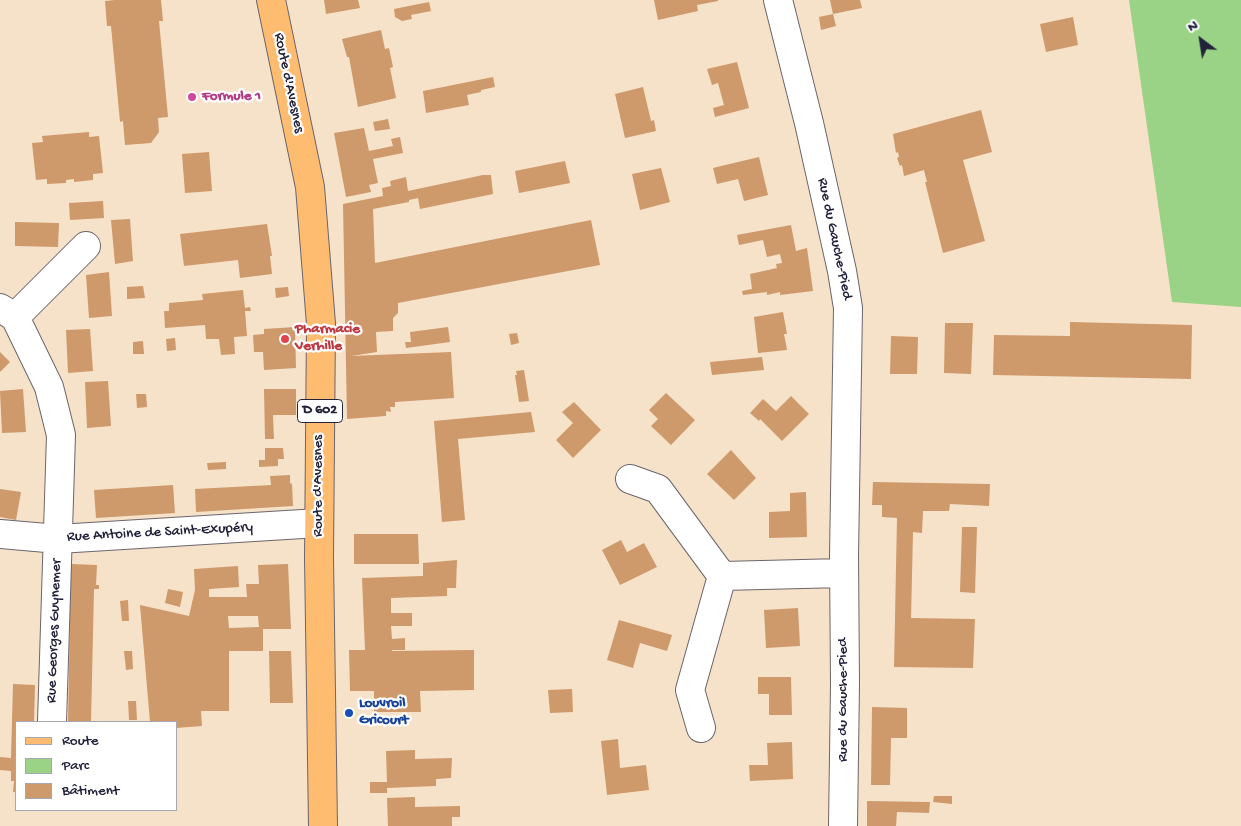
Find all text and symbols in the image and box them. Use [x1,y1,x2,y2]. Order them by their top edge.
north arrow [1176,15,1226,65]
text: N [1185,17,1201,36]
street label: Route d'Avesnes [269,31,307,135]
place label: Formule 1 [202,88,261,106]
marker: Formule 1 [186,91,198,103]
street label: Rue du Gauche-Pied [812,176,856,302]
place label: Pharmacie Verhille [295,321,360,356]
marker: Pharmacie Verhille [279,333,291,345]
road number: D 602 [298,400,342,422]
street label: Route d'Avesnes [310,435,328,537]
street label: Rue Antoine de Saint-Exupéry [66,519,254,547]
street label: Rue Georges Guynemer [43,559,67,703]
street label: Rue du Gauche-Pied [835,638,853,762]
place label: Louvroil Gricourt [359,695,408,730]
marker: Louvroil Gricourt [343,707,355,719]
legend [15,721,178,811]
text: Route [62,732,99,750]
text: Parc [62,757,89,775]
text: Bâtiment [62,782,119,800]

